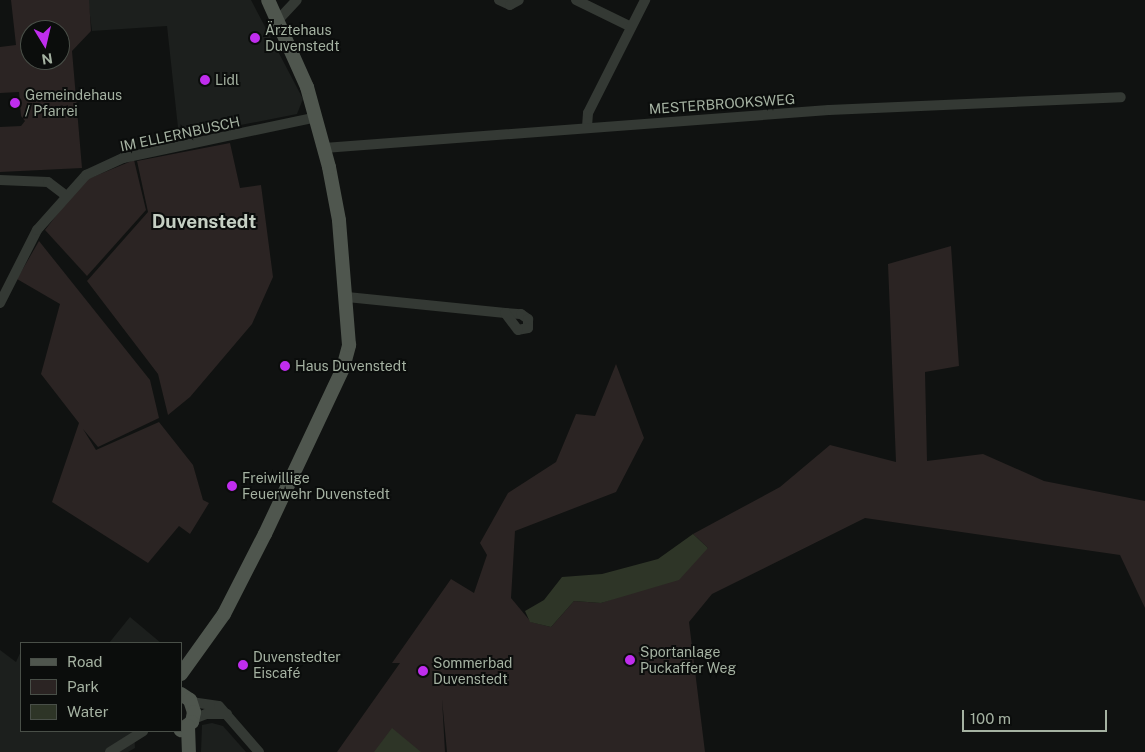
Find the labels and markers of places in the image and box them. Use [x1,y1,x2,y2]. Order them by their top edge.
place label: Ärztehaus Duvenstedt [265,22,340,54]
marker: Ärztehaus Duvenstedt [249,32,261,44]
place label: Lidl [215,72,239,88]
marker: Lidl [199,74,211,86]
place label: Gemeindehaus / Pfarrei [25,87,122,120]
marker: Gemeindehaus / Pfarrei [9,97,21,109]
place label: Haus Duvenstedt [295,358,407,374]
marker: Haus Duvenstedt [279,360,291,372]
place label: Freiwillige Feuerwehr Duvenstedt [242,470,390,502]
marker: Freiwillige Feuerwehr Duvenstedt [226,480,238,492]
place label: Sportanlage Puckaffer Weg [640,644,736,676]
place label: Duvenstedter Eiscafé [253,649,341,682]
marker: Sportanlage Puckaffer Weg [624,654,636,666]
place label: Sommerbad Duvenstedt [433,655,512,688]
marker: Duvenstedter Eiscafé [237,659,249,671]
marker: Sommerbad Duvenstedt [417,665,429,677]

